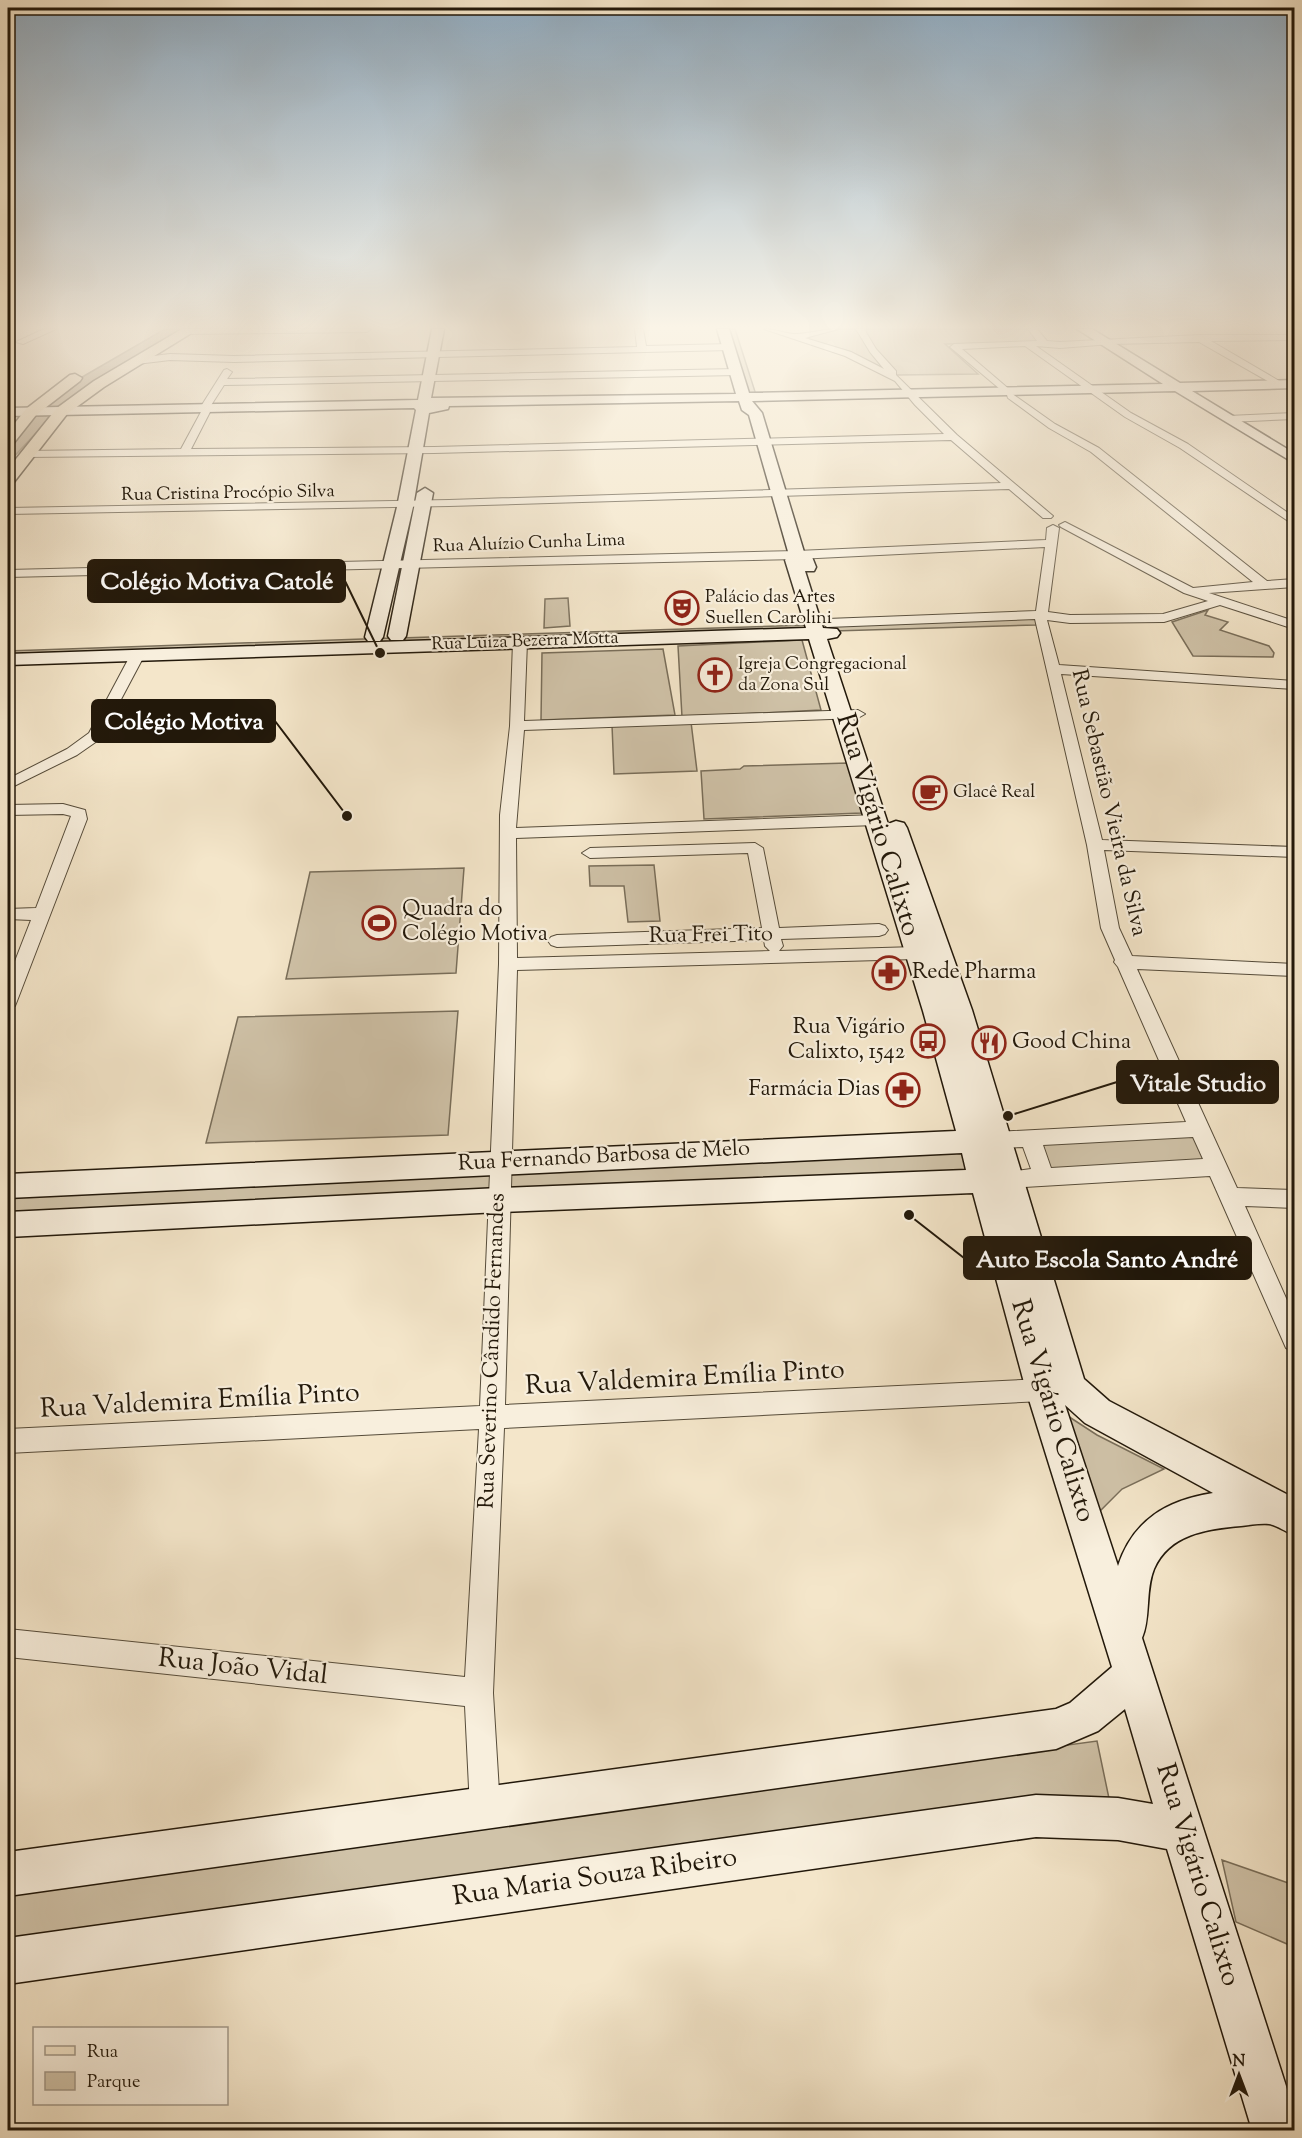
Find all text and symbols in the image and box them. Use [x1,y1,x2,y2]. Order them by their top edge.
street label: Rua Cristina Procópio Silva [121,479,335,509]
street label: Rua Aluízio Cunha Lima [432,528,626,560]
callout: Colégio Motiva Catolé [88,560,345,602]
text: Colégio Motiva Catolé [101,566,334,600]
place label: Palácio das Artes Suellen Carolini [705,585,835,632]
theatre icon: Palácio das Artes Suellen Carolini [664,590,700,626]
street label: Rua Luiza Bezerra Motta [431,626,619,658]
place label: Igreja Congregacional da Zona Sul [738,652,907,699]
church icon: Igreja Congregacional da Zona Sul [697,657,733,693]
street label: Rua Sebastião Vieira da Silva [1062,666,1154,940]
callout: Colégio Motiva [92,700,275,742]
text: Colégio Motiva [104,706,265,740]
street label: Rua Vigário Calixto [825,709,929,941]
cafe icon: Glacê Real [912,775,948,811]
place label: Glacê Real [953,780,1035,806]
place label: Quadra do Colégio Motiva [402,894,548,951]
sports icon: Quadra do Colégio Motiva [361,905,397,941]
street label: Rua Frei Tito [649,919,773,953]
pharmacy icon: Rede Pharma [871,955,907,991]
place label: Rede Pharma [912,957,1036,989]
place label: Rua Vigário Calixto, 1542 [788,1012,905,1069]
bus stop icon: Rua Vigário Calixto, 1542 [910,1023,946,1059]
restaurant icon: Good China [971,1025,1007,1061]
place label: Good China [1012,1027,1131,1059]
callout: Vitale Studio [1117,1061,1278,1103]
text: Vitale Studio [1130,1068,1266,1102]
pharmacy icon: Farmácia Dias [885,1072,921,1108]
place label: Farmácia Dias [749,1074,880,1106]
street label: Rua Fernando Barbosa de Melo [457,1133,751,1181]
street label: Rua Severino Cândido Fernandes [471,1193,515,1509]
callout: Auto Escola Santo André [964,1237,1251,1279]
text: Auto Escola Santo André [976,1244,1238,1278]
street label: Rua Vigário Calixto [1000,1295,1104,1527]
street label: Rua Valdemira Emília Pinto [524,1351,846,1407]
street label: Rua Valdemira Emília Pinto [39,1374,361,1430]
street label: Rua João Vidal [156,1640,330,1696]
street label: Rua Vigário Calixto [1145,1759,1249,1991]
street label: Rua Maria Souza Ribeiro [450,1839,740,1917]
legend [33,2027,228,2105]
text: Rua [87,2040,118,2066]
north arrow [1209,2045,1269,2105]
text: N [1233,2051,1246,2074]
text: Parque [87,2070,140,2096]

